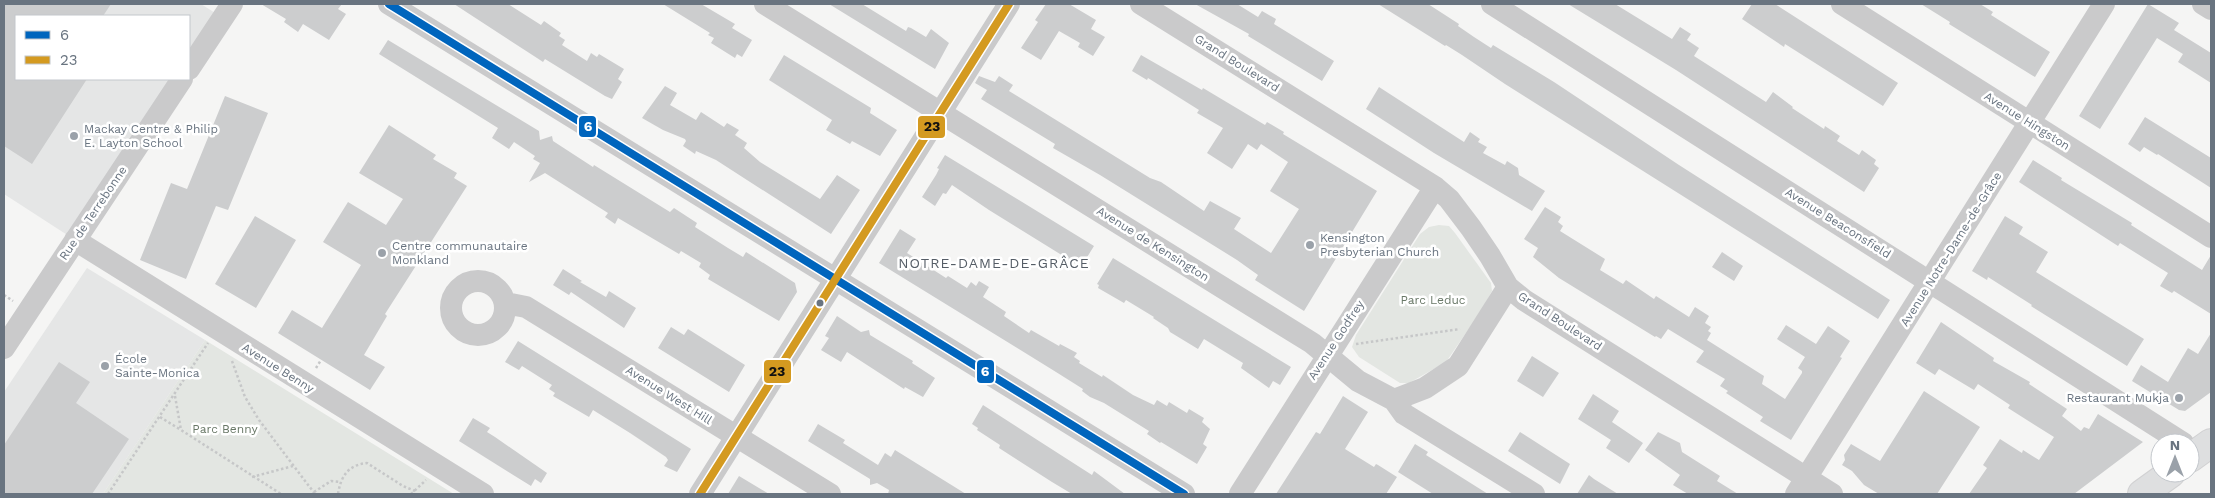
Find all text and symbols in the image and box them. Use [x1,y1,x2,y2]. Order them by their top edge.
legend [15,15,190,80]
text: 6 [60,26,69,44]
street label: Grand Boulevard [1192,31,1282,95]
text: 23 [60,51,78,69]
street label: Avenue Hingston [1982,89,2072,153]
line badge: 6 [578,115,597,138]
line badge: 23 [917,115,946,139]
text: 6 [584,118,593,134]
text: 23 [924,118,940,134]
place label: Mackay Centre & Philip E. Layton School [84,122,218,150]
marker: Mackay Centre & Philip E. Layton School [68,130,80,142]
street label: Rue de Terrebonne [56,163,130,263]
street label: Avenue Notre-Dame-de-Grâce [1898,169,2005,329]
street label: Avenue Beaconsfield [1783,185,1893,261]
street label: Avenue de Kensington [1094,204,1212,284]
place label: Kensington Presbyterian Church [1320,231,1439,259]
place label: Centre communautaire Monkland [392,239,528,267]
marker: Kensington Presbyterian Church [1304,239,1316,251]
marker: Centre communautaire Monkland [376,247,388,259]
district label: NOTRE-DAME-DE-GRÂCE [898,255,1090,271]
street label: Grand Boulevard [1515,289,1605,353]
park label: Parc Leduc [1400,293,1466,307]
street label: Avenue Godfrey [1305,297,1367,382]
unlabelled marker [815,298,825,308]
street label: Avenue Benny [239,340,317,396]
place label: École Sainte-Monica [115,352,200,380]
line badge: 23 [763,359,792,384]
line badge: 6 [976,359,995,384]
marker: École Sainte-Monica [99,360,111,372]
street label: Avenue West Hill [623,363,715,427]
text: 23 [769,363,785,379]
text: 6 [981,363,990,379]
place label: Restaurant Mukja [2066,391,2169,405]
marker: Restaurant Mukja [2173,392,2185,404]
park label: Parc Benny [192,422,258,436]
north arrow [2150,433,2200,483]
text: N [2170,437,2180,453]

